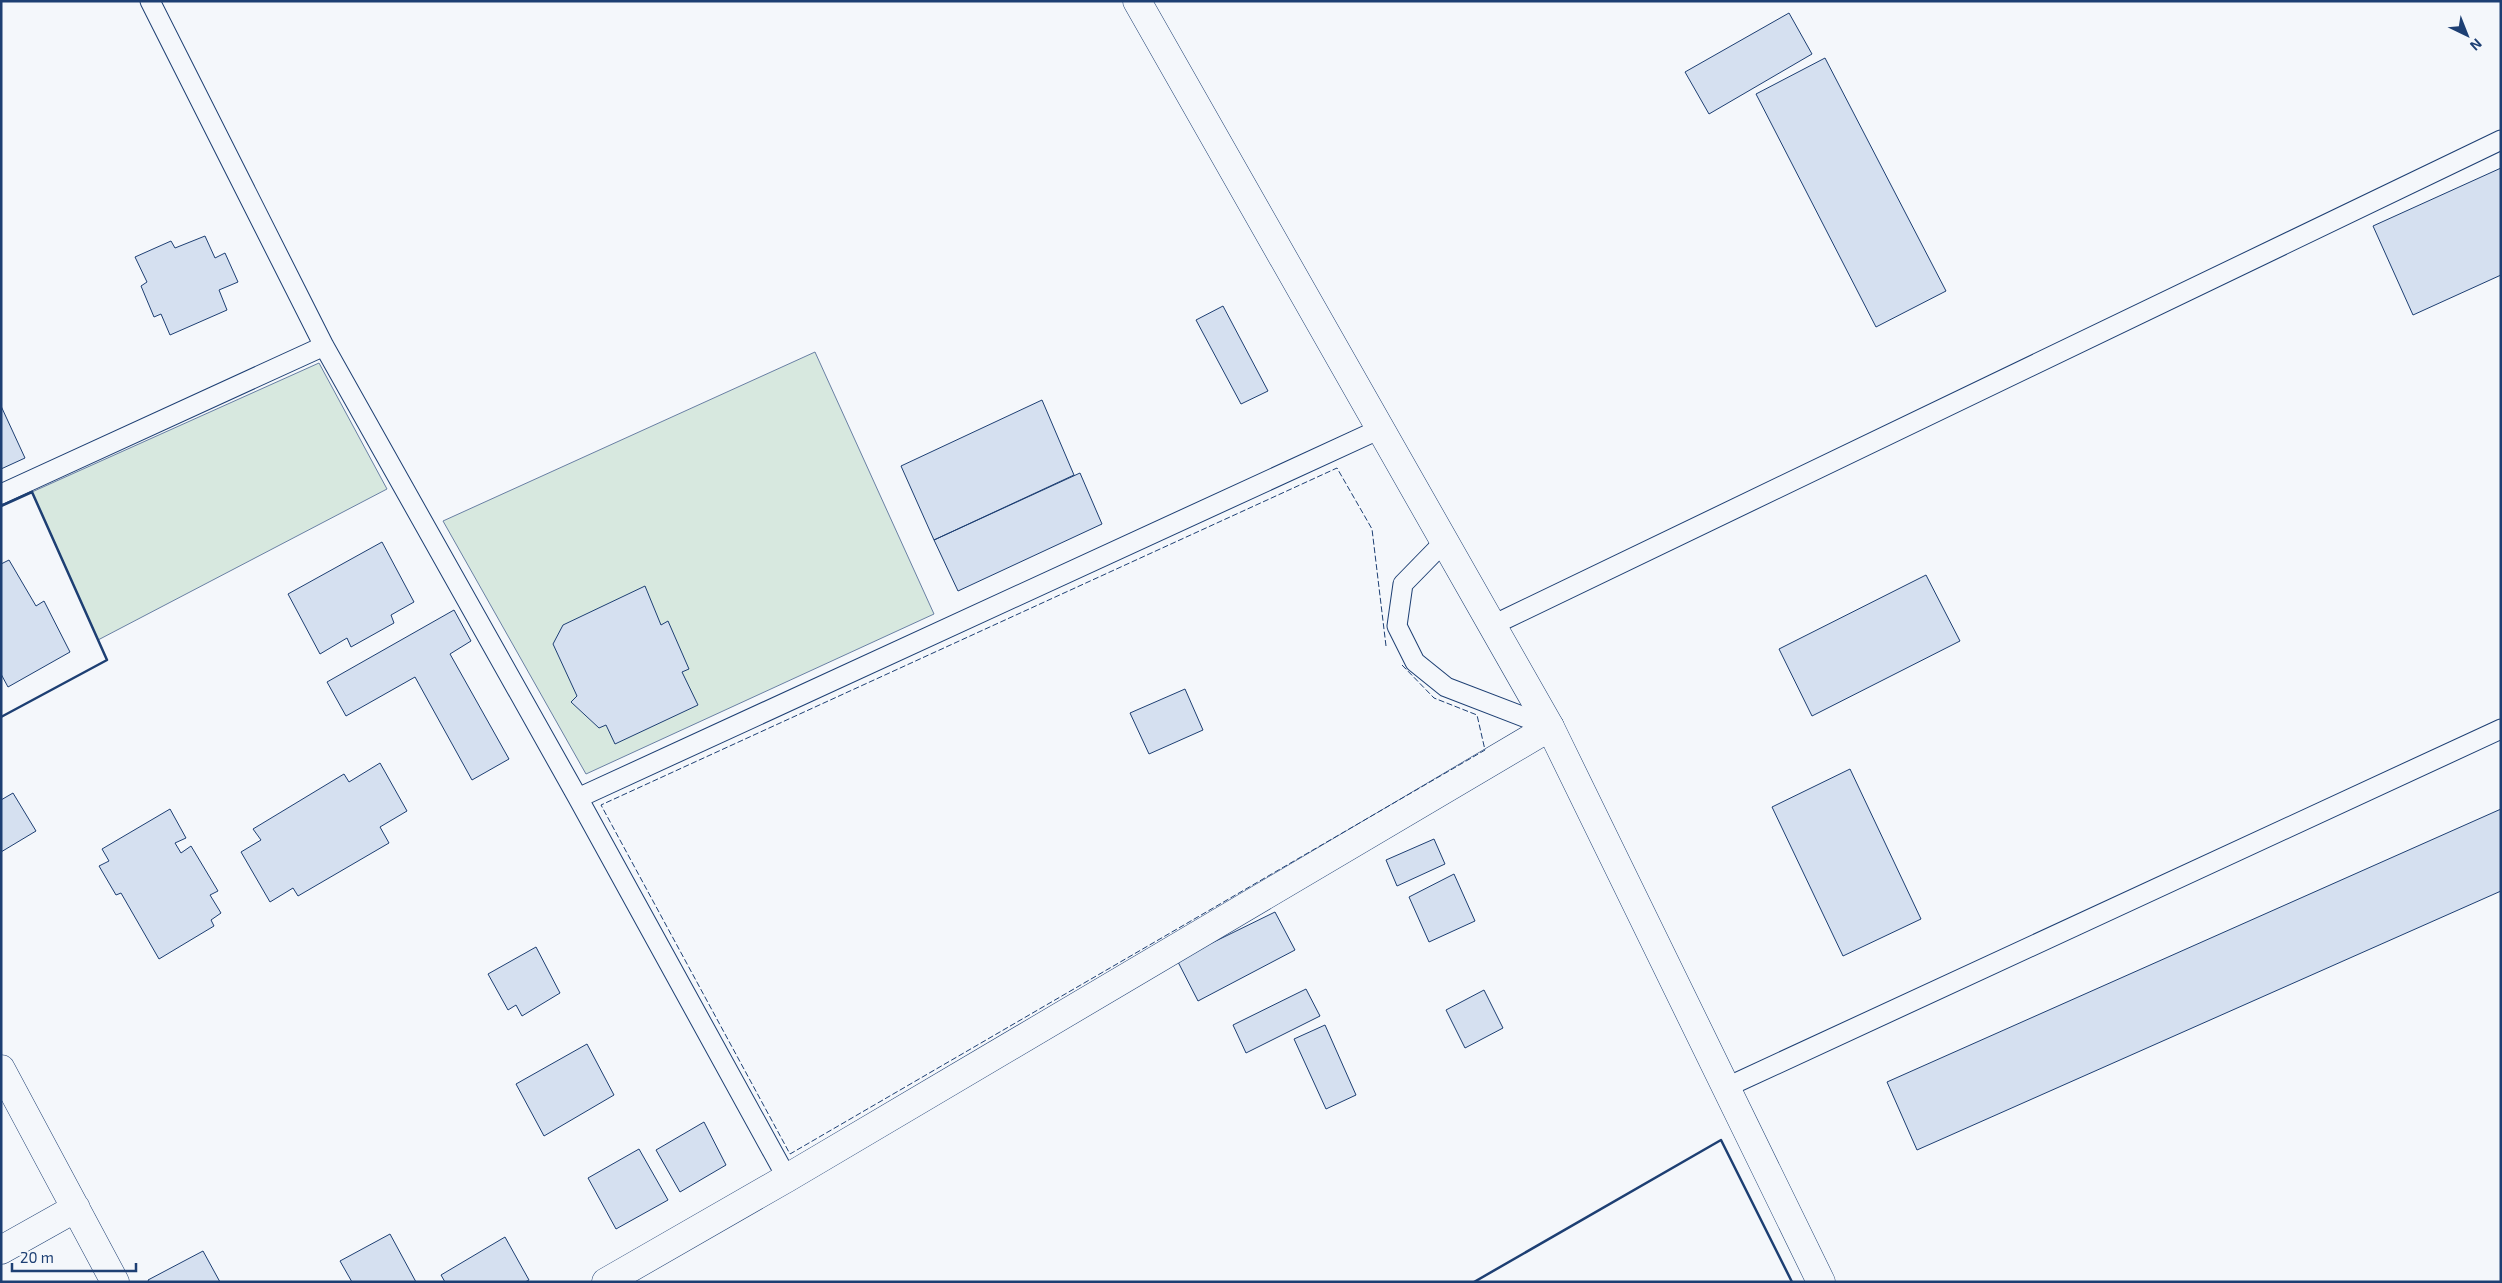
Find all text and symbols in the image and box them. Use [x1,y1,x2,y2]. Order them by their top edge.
north arrow [2442,10,2492,60]
text: N [2467,35,2486,55]
scale bar [12,1240,136,1272]
text: 20 m [20,1248,54,1266]

